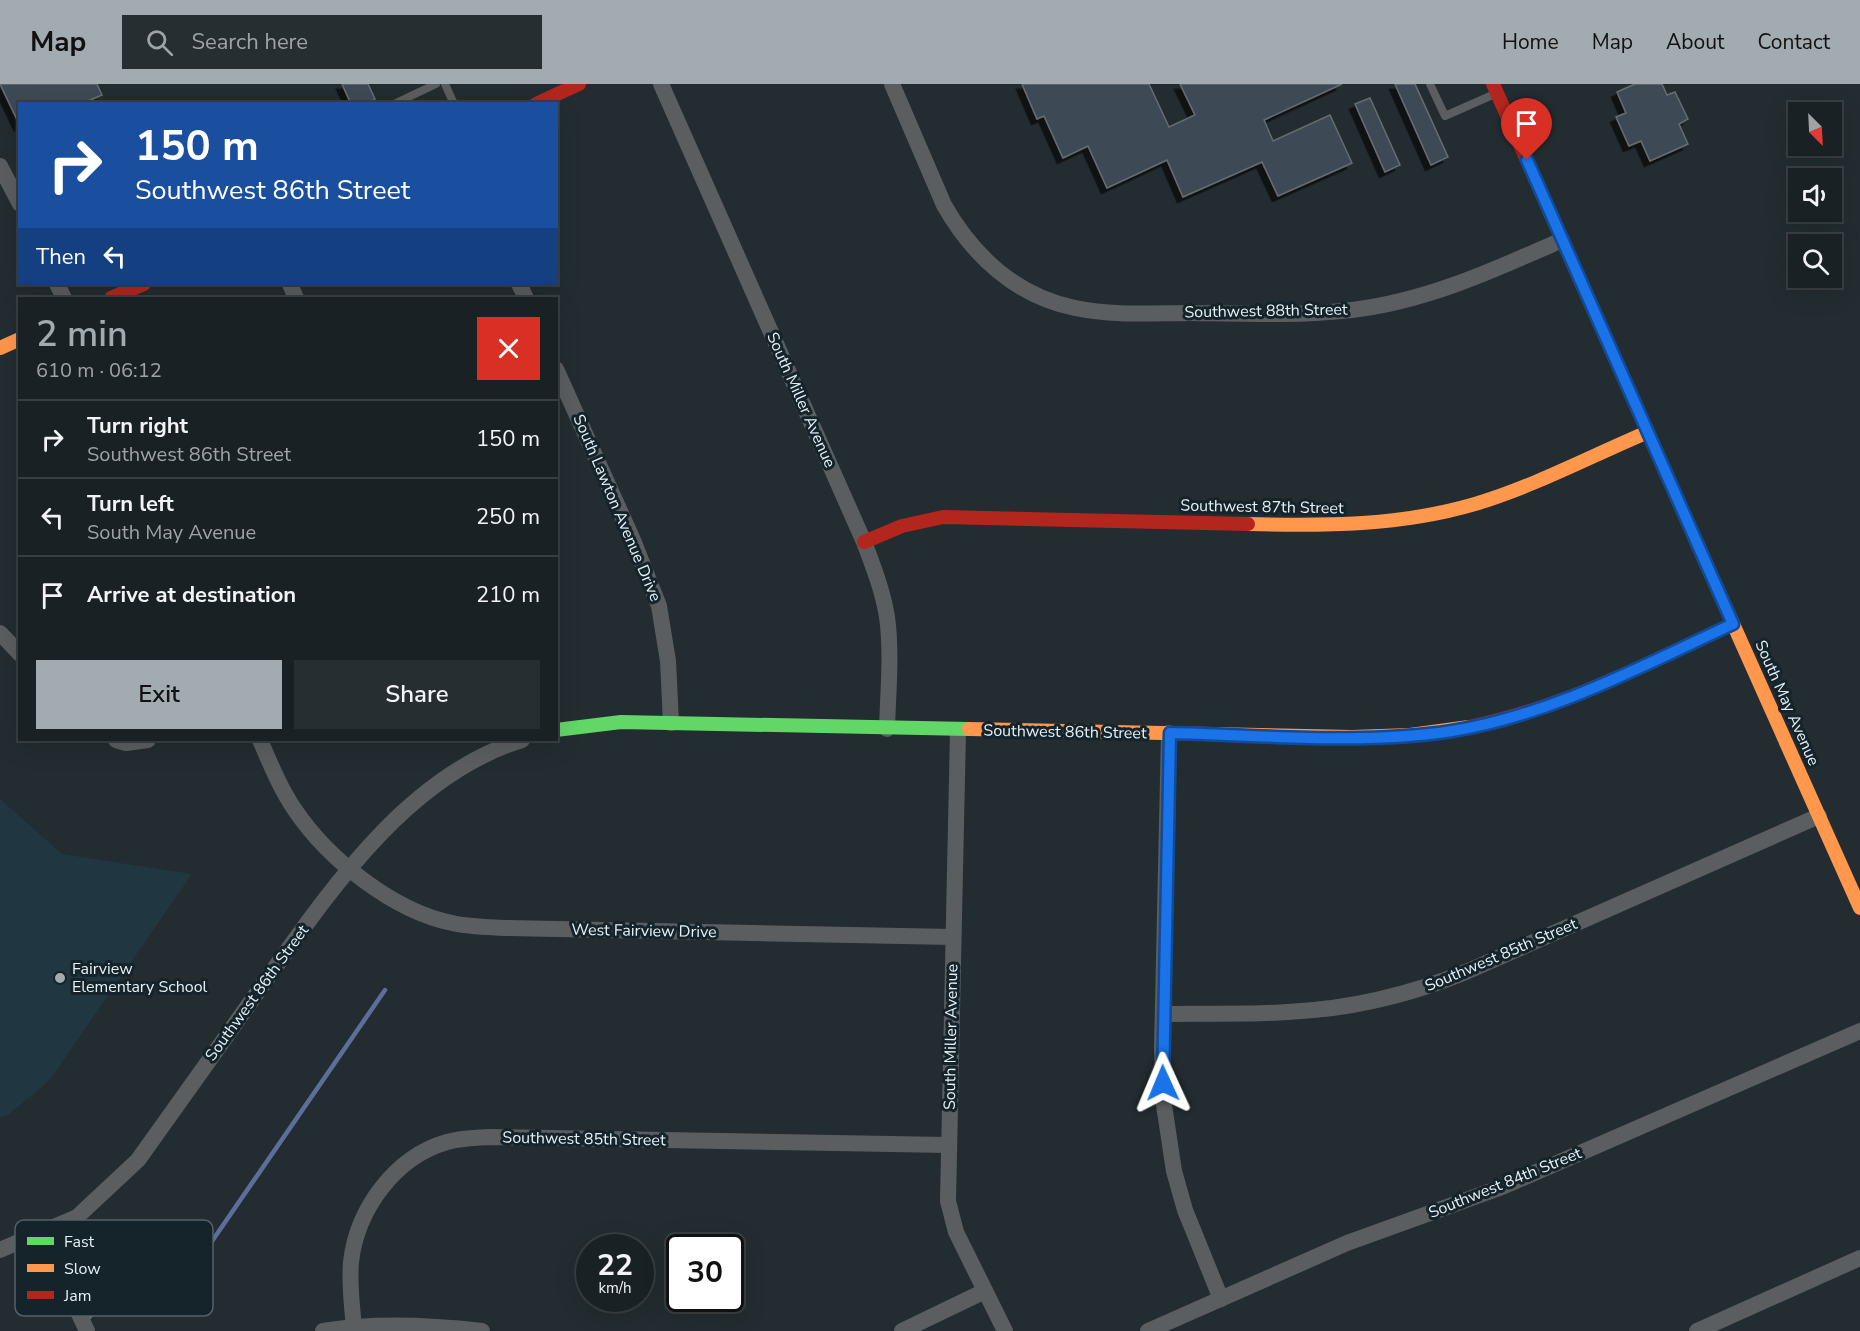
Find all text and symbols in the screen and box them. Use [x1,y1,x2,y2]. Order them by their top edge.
search box [122,15,542,69]
text: Map [30,23,86,61]
icon: search [143,26,176,59]
text: Search here [191,27,308,57]
text: Home [1502,28,1559,56]
text: Map [1592,28,1633,56]
text: About [1666,28,1724,56]
text: Contact [1757,28,1830,56]
pin [1501,98,1552,160]
north arrow [1788,102,1842,156]
map controls [1788,102,1842,288]
icon: arrive [1510,107,1543,140]
text: 150 m [135,118,259,175]
icon: right [36,126,114,204]
button: sound [1788,168,1842,222]
text: Southwest 86th Street [135,172,410,209]
button: search [1788,234,1842,288]
icon: left [98,240,131,273]
text: Then [36,242,86,272]
street label: Southwest 88th Street [1184,299,1348,323]
text: 2 min [36,310,128,359]
button: close [477,317,540,380]
street label: South Miller Avenue [761,329,841,471]
text: 610 m · 06:12 [36,357,162,384]
text: Turn right [87,411,188,441]
street label: South Lawton Avenue Drive [568,411,666,605]
icon: right [36,423,69,456]
text: 150 m [476,424,540,454]
text: Southwest 86th Street [87,441,291,468]
text: Turn left [87,489,174,519]
street label: Southwest 87th Street [1180,495,1344,519]
icon: left [36,501,69,534]
text: 250 m [476,502,540,532]
text: South May Avenue [87,519,256,546]
icon: arrive [36,579,69,612]
text: Arrive at destination [87,580,296,610]
text: 210 m [476,580,540,610]
street label: South May Avenue [1749,637,1825,769]
button: Exit [36,660,282,729]
button: Share [294,660,540,729]
street label: Southwest 86th Street [983,720,1147,744]
street label: Southwest 85th Street [1422,913,1581,997]
street label: West Fairview Drive [571,919,717,943]
street label: Southwest 86th Street [200,920,314,1065]
place label: Fairview Elementary School [72,958,208,998]
street label: South Miller Avenue [939,964,963,1110]
marker: Fairview Elementary School [53,971,67,985]
position arrow [1131,1051,1195,1115]
street label: Southwest 85th Street [502,1127,666,1151]
street label: Southwest 84th Street [1425,1142,1585,1224]
legend [15,1220,213,1316]
text: Fast [64,1231,95,1253]
speed limit sign: 30 [666,1234,744,1312]
text: 22 [597,1245,633,1286]
text: Slow [64,1258,101,1280]
text: km/h [598,1278,632,1298]
text: Jam [63,1285,91,1307]

